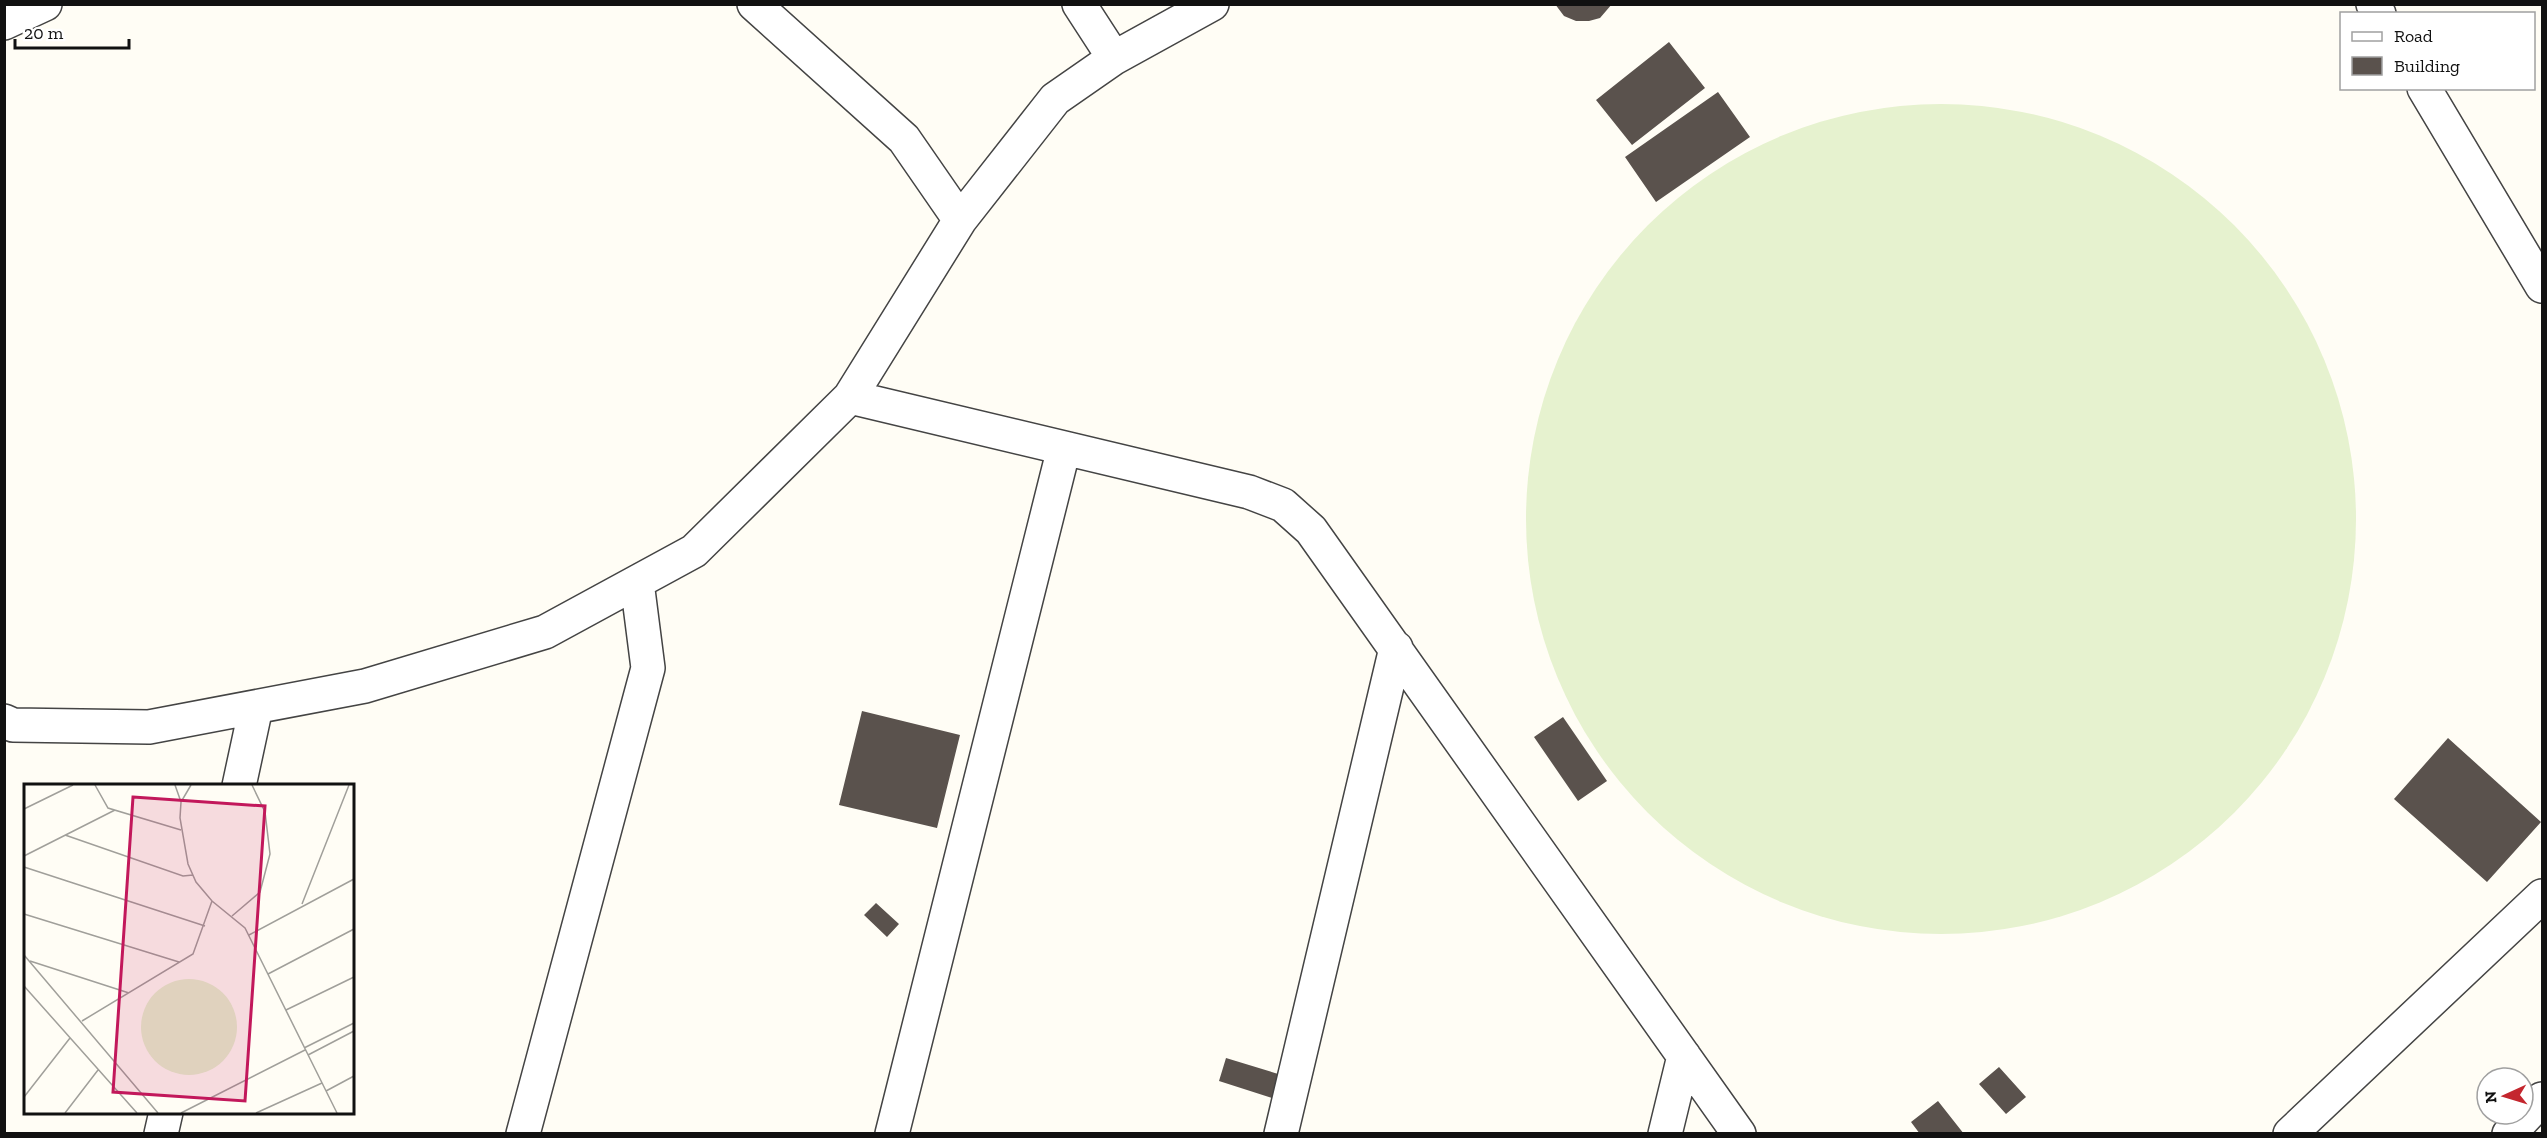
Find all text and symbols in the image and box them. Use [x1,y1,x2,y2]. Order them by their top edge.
scale bar [15,12,129,50]
legend [2340,12,2535,90]
text: 20 m [24,22,64,44]
text: Road [2394,25,2433,47]
text: Building [2394,55,2460,77]
inset map [24,784,354,1114]
north arrow [2475,1066,2535,1126]
text: N [2481,1090,2500,1104]

